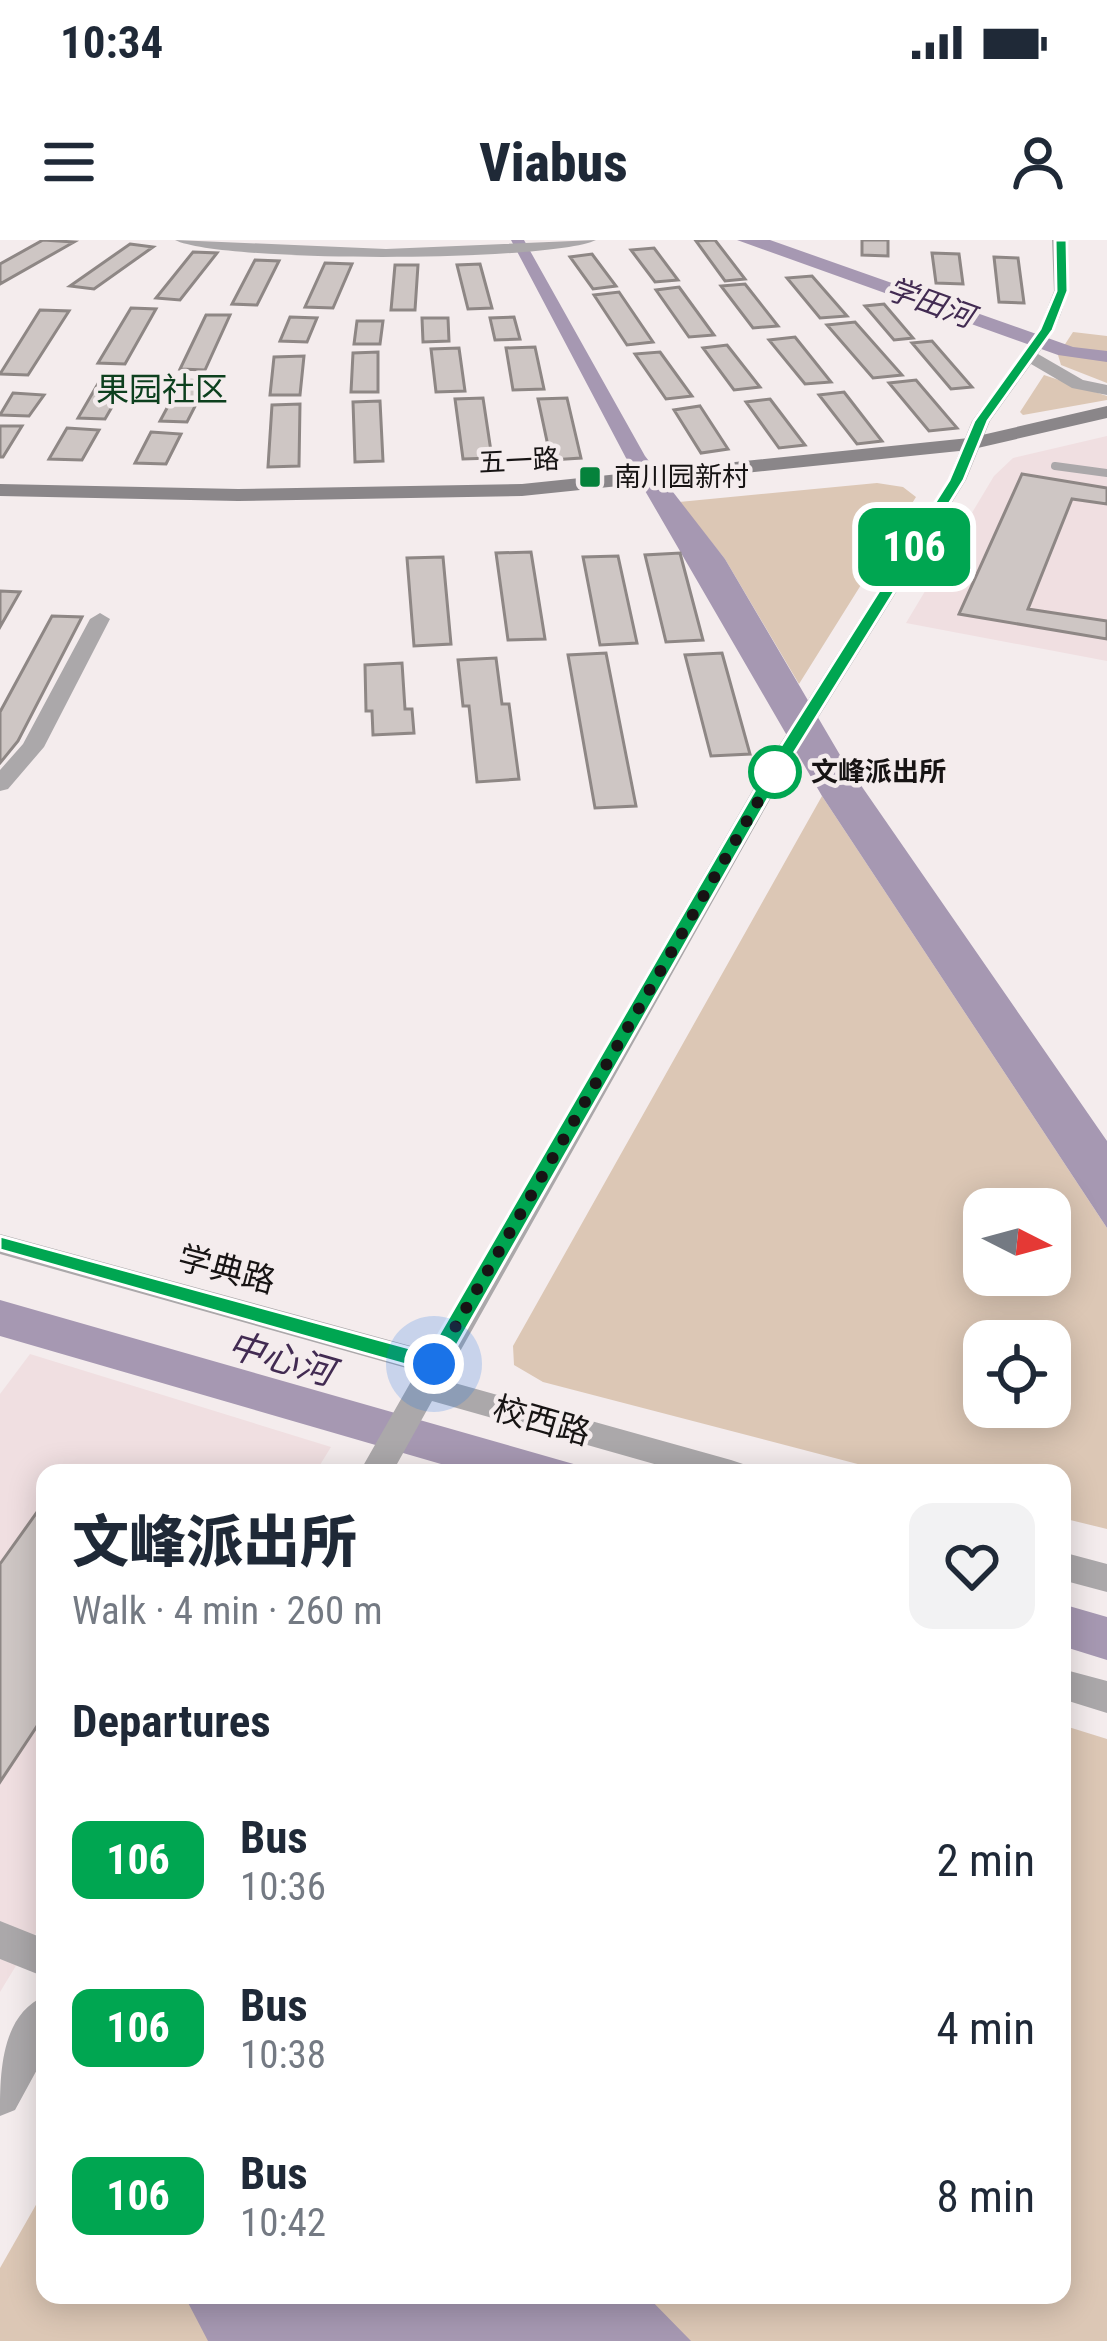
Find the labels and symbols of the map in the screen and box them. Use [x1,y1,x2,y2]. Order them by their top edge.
water label: 学田河 [882,271,983,336]
district label: 果园社区 [96,370,228,409]
street label: 五一路 [478,443,560,479]
place label: 南川园新村 [614,461,749,493]
marker: 南川园新村 [577,464,603,490]
line badge: 106 [845,508,983,586]
marker: 文峰派出所 [750,747,800,797]
place label: 文峰派出所 [811,756,946,788]
north arrow [963,1188,1071,1296]
street label: 学典路 [174,1238,280,1301]
water label: 中心河 [223,1324,344,1396]
your location [404,1334,464,1394]
street label: 校西路 [489,1388,595,1453]

